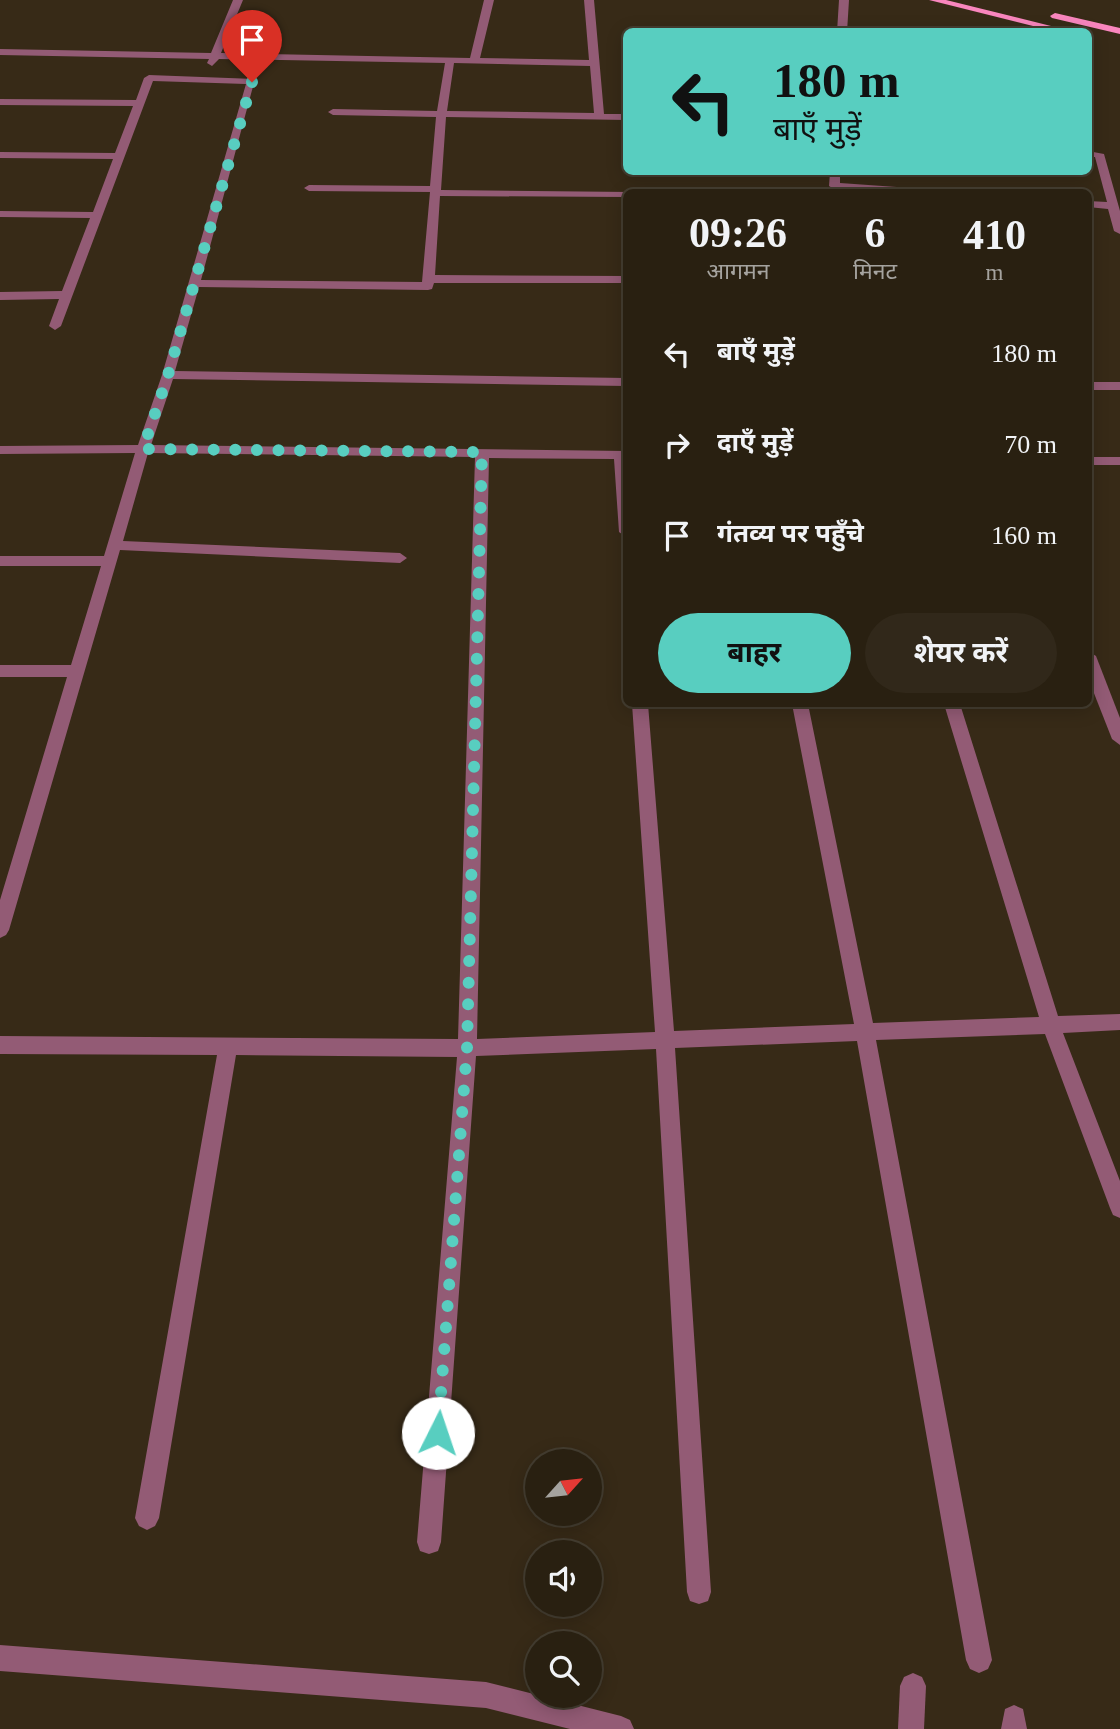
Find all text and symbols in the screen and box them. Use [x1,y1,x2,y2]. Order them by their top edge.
pin [222,10,282,82]
icon: arrive [233,21,271,59]
text: 180 m [773,53,900,108]
icon: left [658,56,749,147]
text: बाएँ मुड़ें [773,111,862,147]
text: 09:26 [689,210,787,256]
text: 6 [864,210,885,256]
text: 410 [963,212,1026,258]
text: आगमन [706,259,769,284]
text: मिनट [853,259,897,284]
text: m [986,260,1003,285]
icon: left [658,335,696,373]
text: बाएँ मुड़ें [717,337,795,366]
text: 180 m [991,339,1057,368]
icon: right [658,426,696,464]
text: दाएँ मुड़ें [717,428,793,457]
text: 70 m [1004,430,1057,459]
icon: arrive [658,517,696,555]
text: गंतव्य पर पहुँचे [717,519,864,548]
text: 160 m [991,521,1057,550]
button: बाहर [658,613,851,693]
button: शेयर करें [865,613,1057,693]
position arrow [401,1396,475,1470]
north arrow [525,1449,602,1526]
map controls [525,1449,602,1708]
button: sound [525,1540,602,1617]
button: search [525,1631,602,1708]

